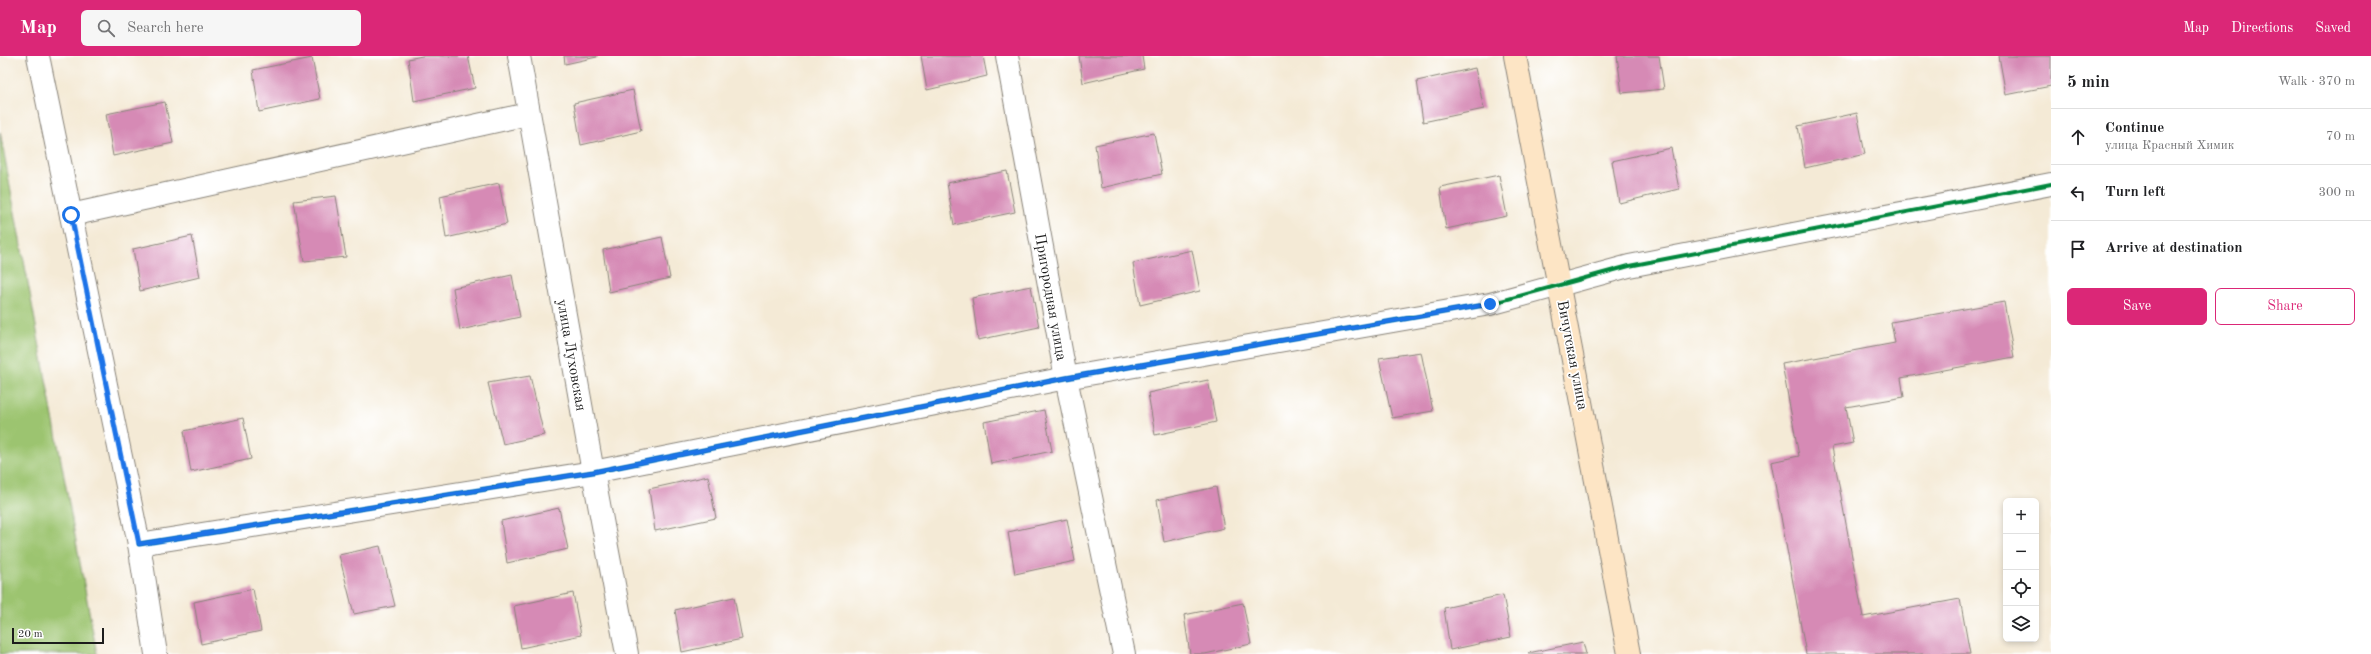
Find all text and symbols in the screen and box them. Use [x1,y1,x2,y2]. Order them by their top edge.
search box [81,10,361,46]
icon: search [95,17,117,39]
text: Map [20,19,57,38]
text: Search here [127,21,204,36]
text: Map [2183,21,2209,35]
text: Directions [2231,21,2293,35]
text: Saved [2315,21,2351,35]
text: 5 min [2067,74,2110,91]
text: Walk · 370 m [2278,75,2355,88]
text: Continue [2105,121,2164,136]
icon: ahead [2067,126,2089,148]
text: 70 m [2326,130,2355,143]
text: улица Красный Химик [2105,139,2234,152]
icon: left [2067,182,2089,204]
text: Turn left [2105,185,2165,200]
text: 300 m [2318,186,2355,199]
route start [62,206,80,224]
street label: Пригородная улица [1031,232,1068,363]
icon: arrive [2067,238,2089,260]
text: Arrive at destination [2105,241,2243,256]
button: Save [2067,288,2207,325]
button: Share [2215,288,2355,325]
route end [1481,295,1499,313]
street label: улица Луховская [553,298,588,413]
street label: Вичугская улица [1554,299,1590,412]
map controls [2003,498,2039,642]
button: + [2003,498,2039,534]
button: − [2003,534,2039,570]
button: locate [2003,570,2039,606]
button: layers [2003,606,2039,642]
scale bar [12,626,104,645]
text: 20 m [18,629,43,640]

